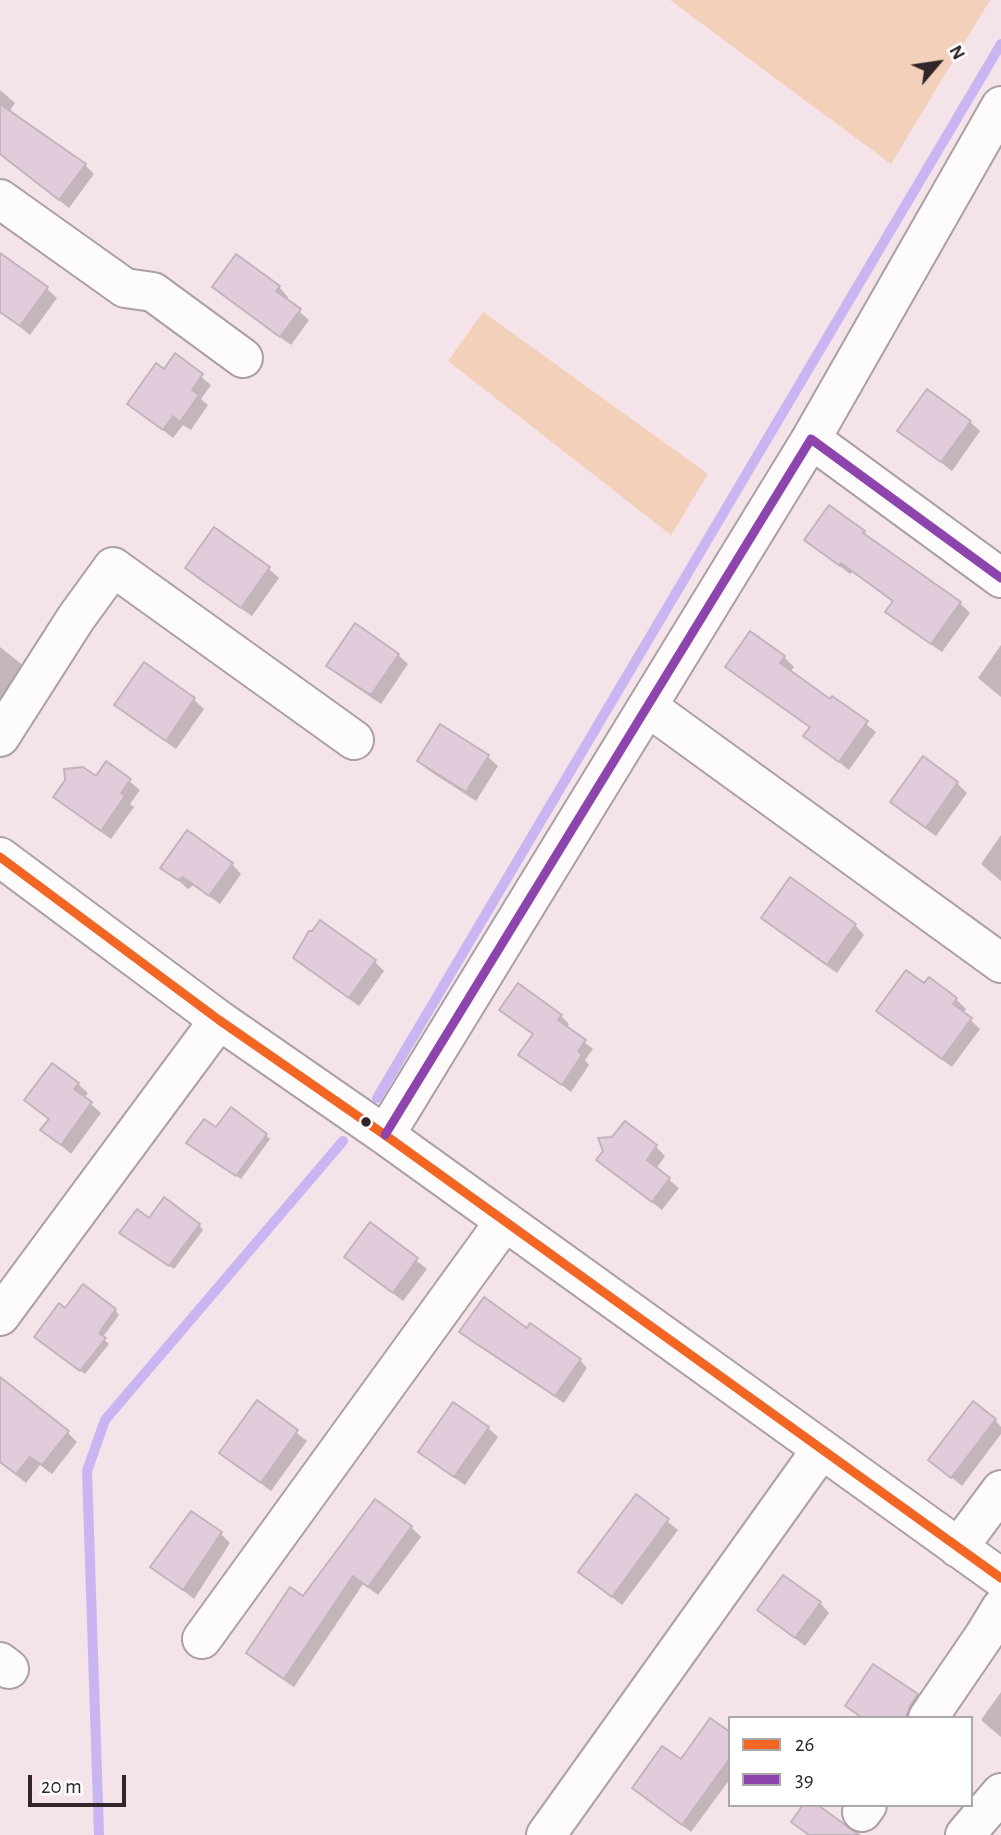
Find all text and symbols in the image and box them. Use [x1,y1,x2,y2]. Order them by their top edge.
north arrow [903,28,973,98]
text: N [945,42,968,63]
unlabelled marker [359,1115,373,1129]
legend [728,1716,973,1807]
text: 26 [795,1734,814,1755]
scale bar [32,1762,130,1806]
text: 39 [795,1769,814,1790]
text: 20 m [41,1776,82,1797]

